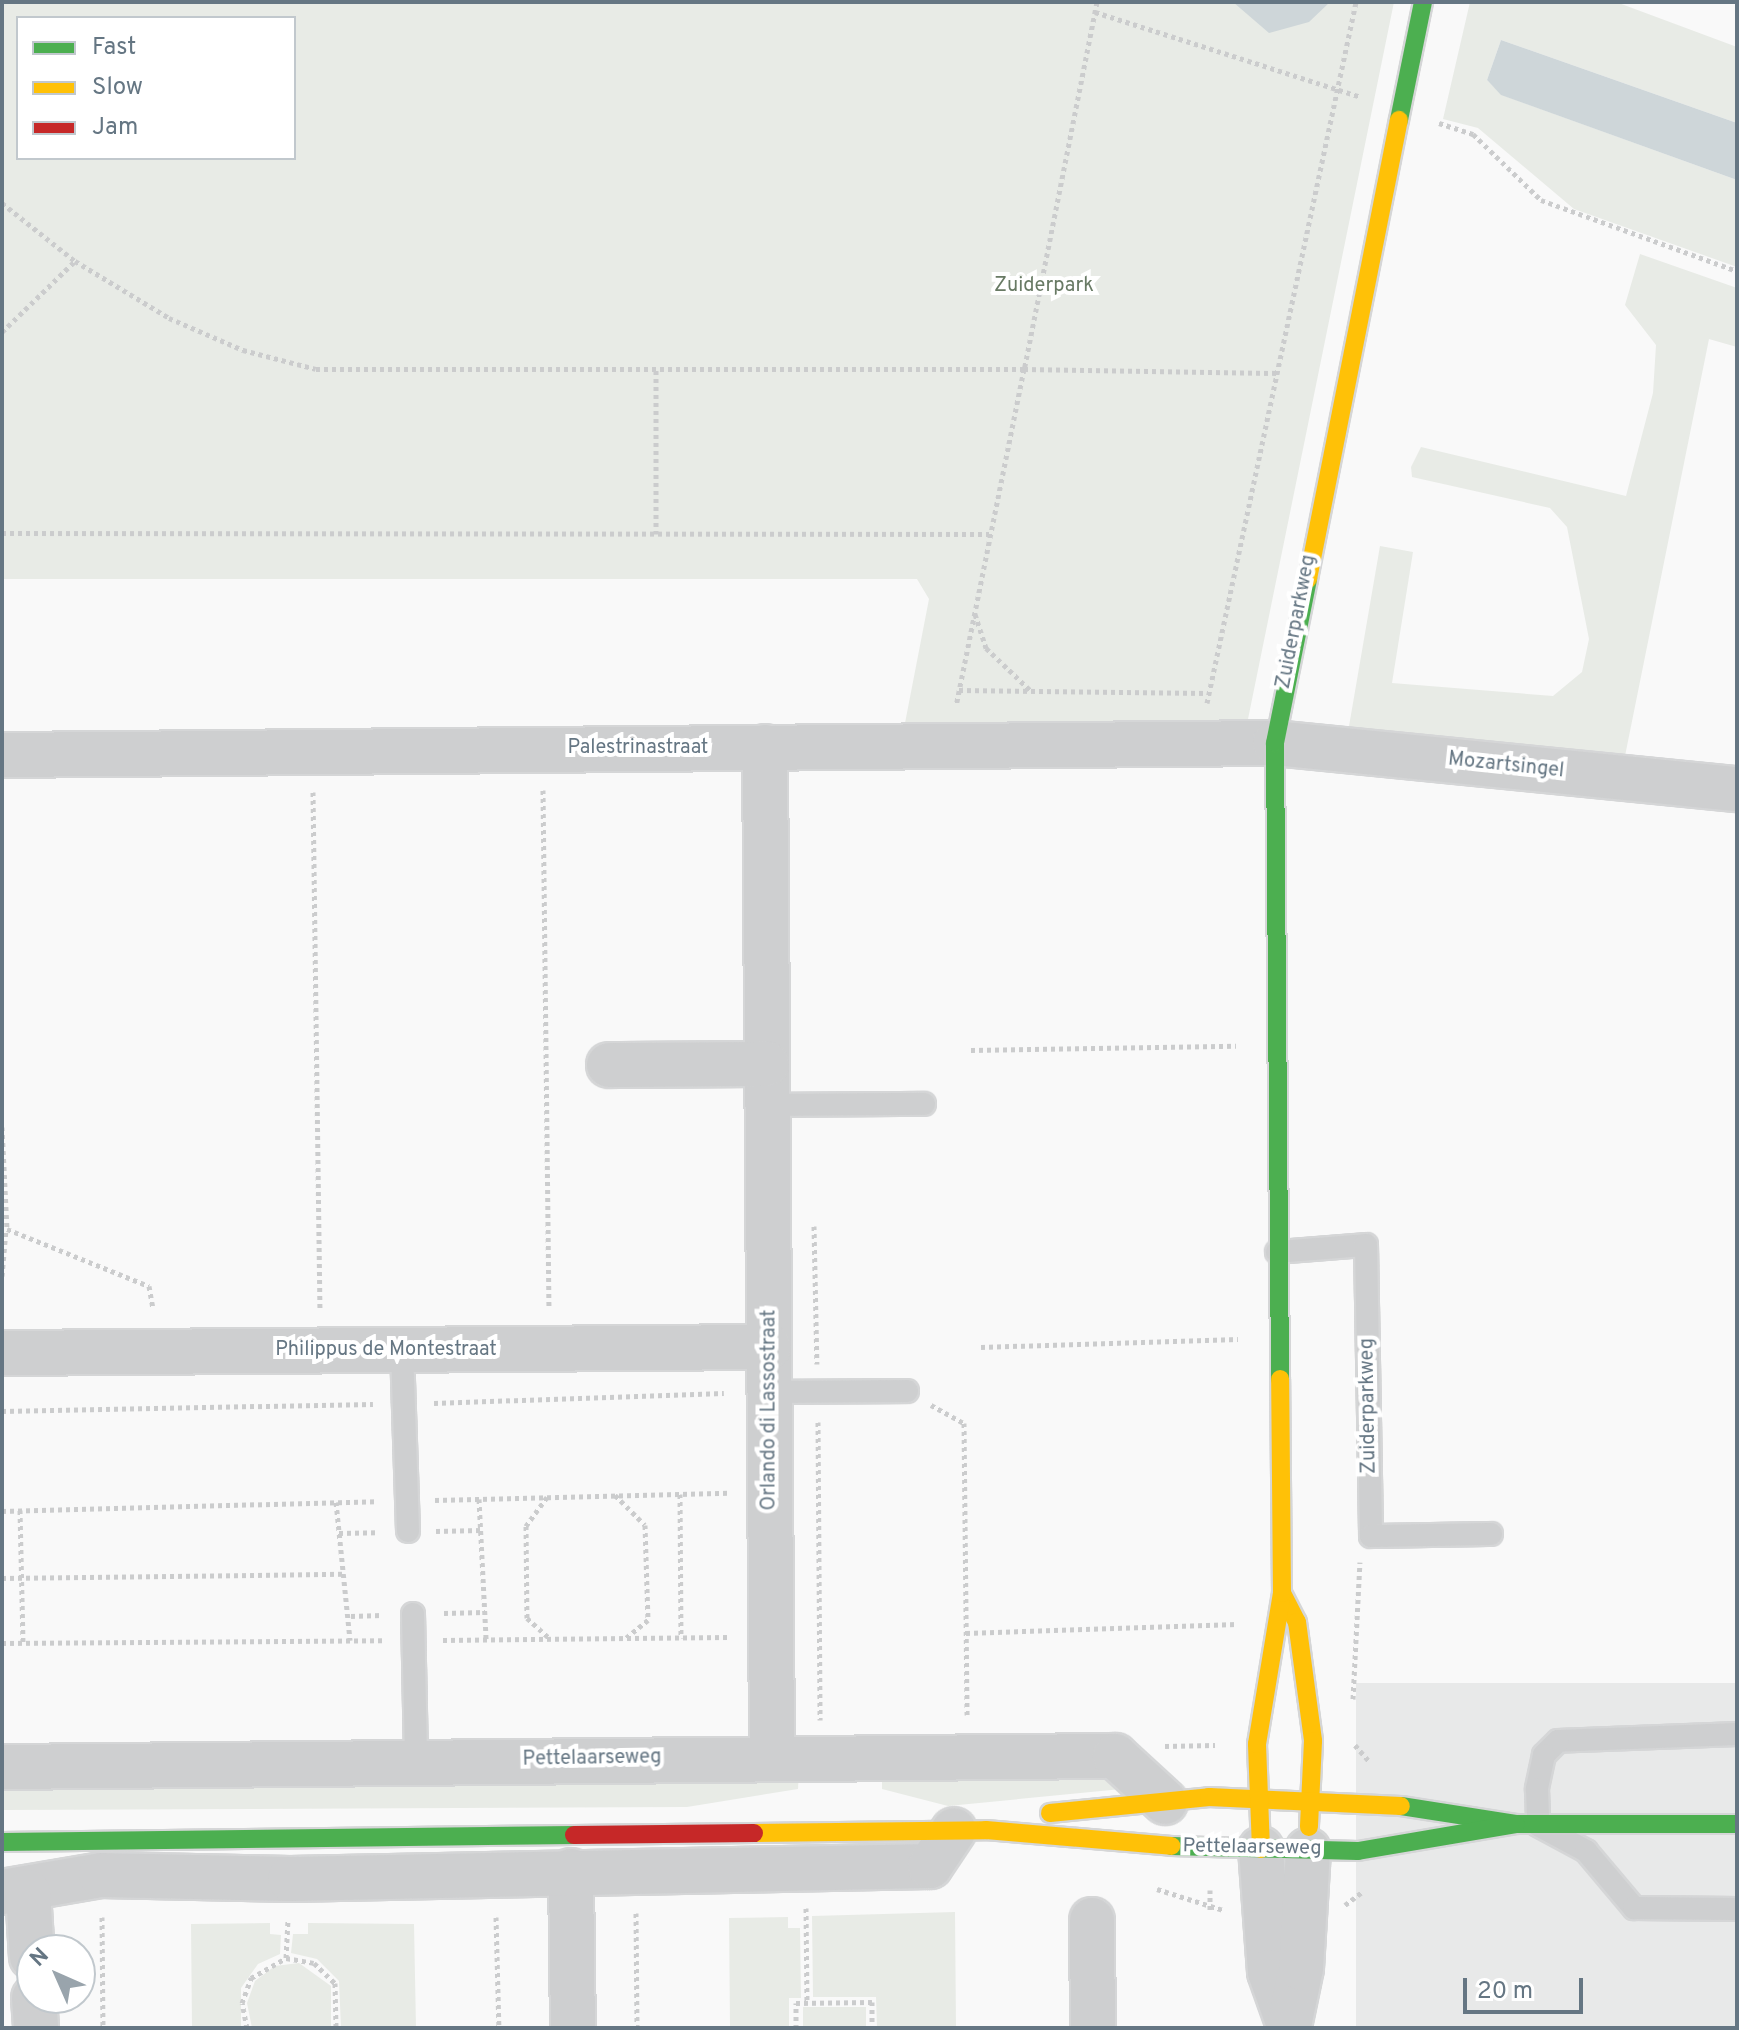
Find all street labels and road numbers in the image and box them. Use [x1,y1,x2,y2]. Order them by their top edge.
street label: Zuiderparkweg [1272,553,1322,691]
street label: Palestrinastraat [568,736,708,760]
street label: Mozartsingel [1447,748,1565,784]
street label: Orlando di Lassostraat [758,1310,782,1510]
street label: Philippus de Montestraat [275,1338,497,1362]
street label: Zuiderparkweg [1356,1338,1382,1474]
street label: Pettelaarseweg [522,1746,662,1772]
street label: Pettelaarseweg [1182,1835,1322,1861]

